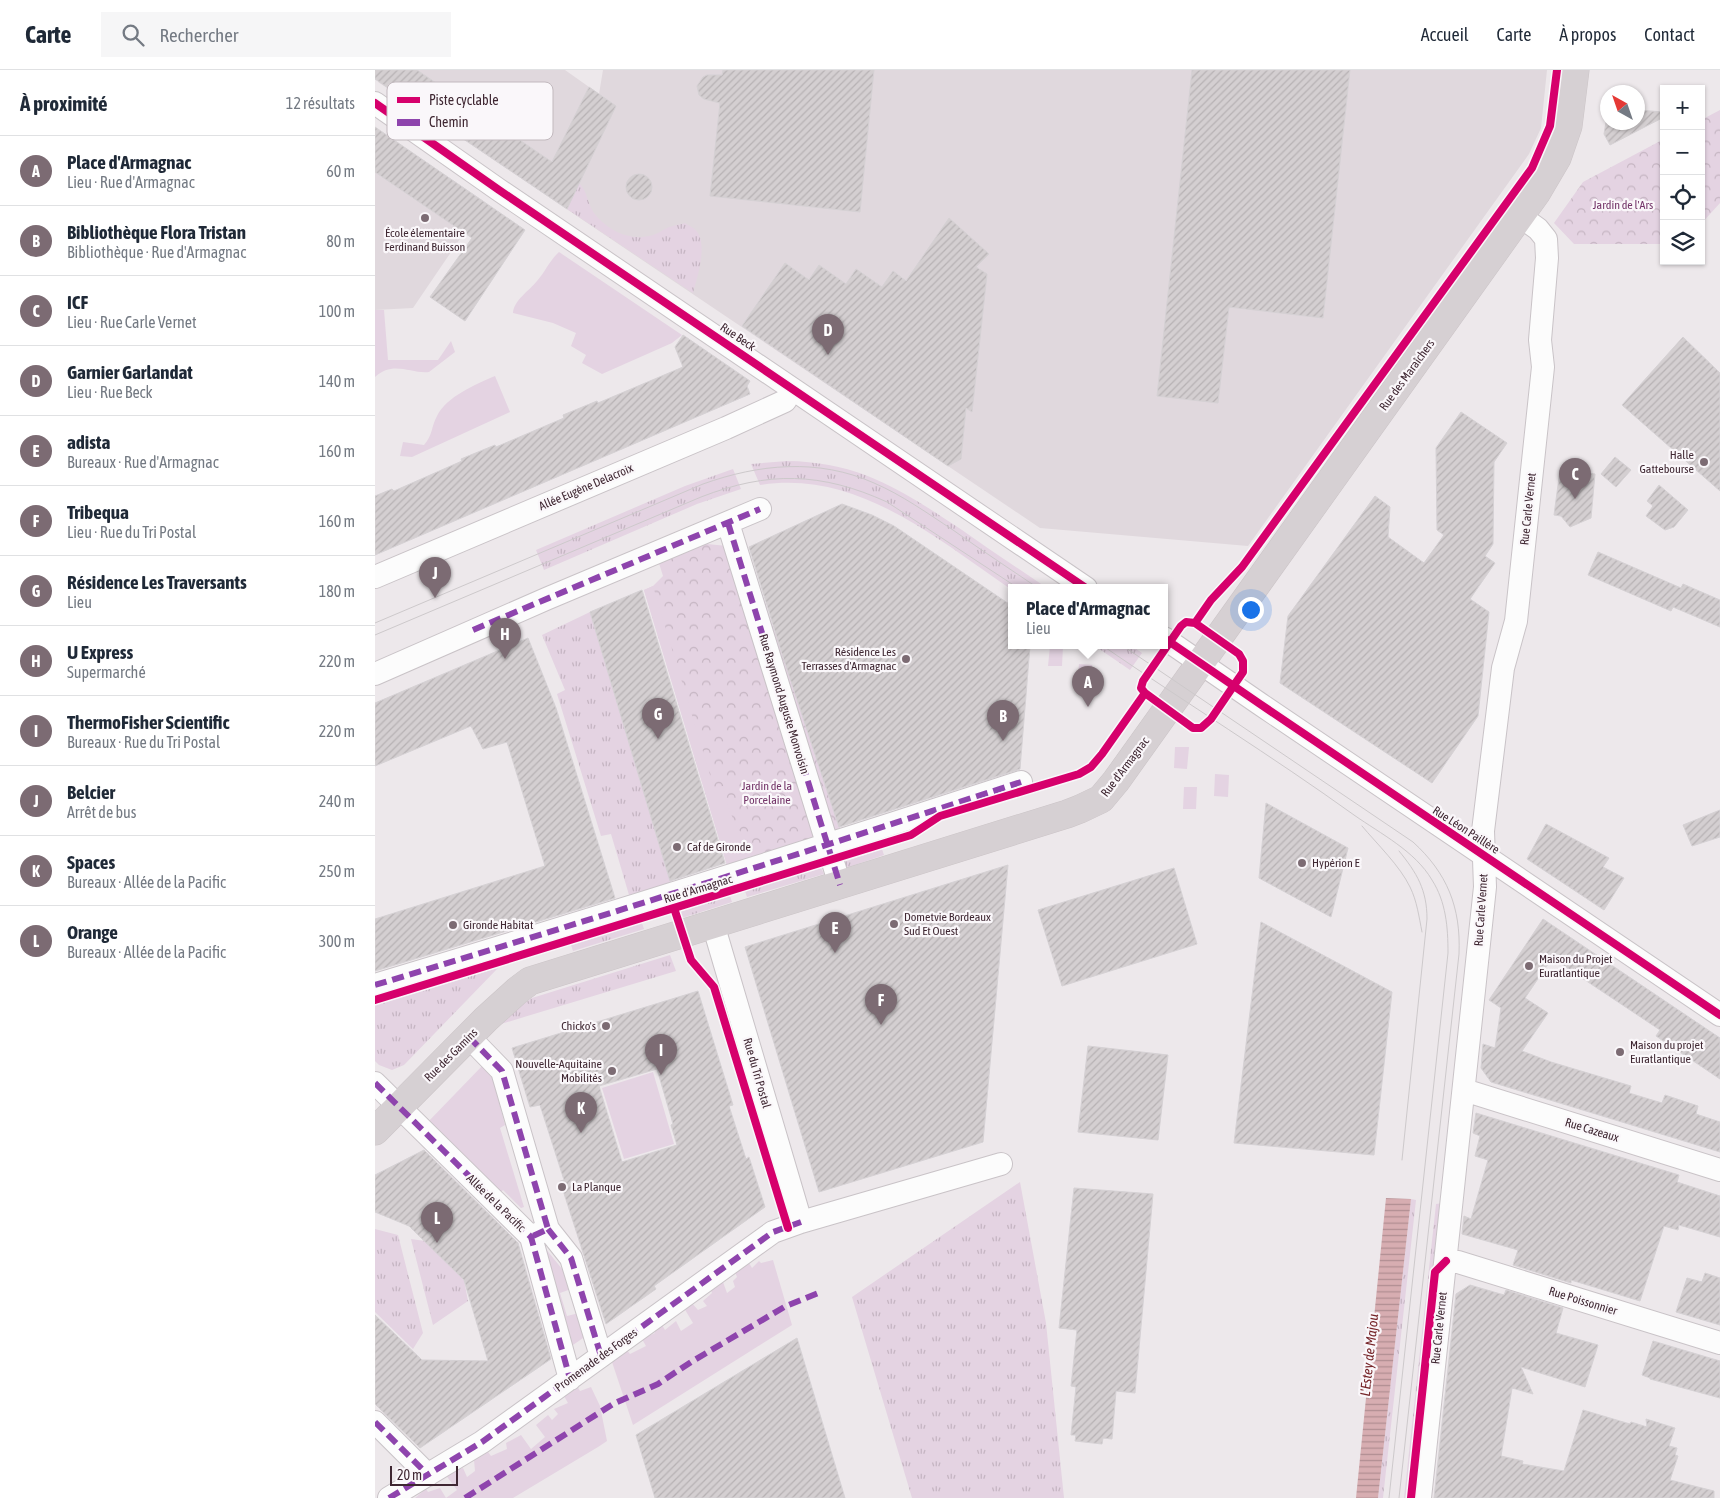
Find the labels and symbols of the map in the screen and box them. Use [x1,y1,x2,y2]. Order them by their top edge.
legend [387,82,553,140]
north arrow [1600,85,1645,130]
text: Piste cyclable [429,92,499,108]
text: Chemin [429,114,469,130]
park label: Jardin de l'Ars [1593,198,1653,212]
marker: École élementaire Ferdinand Buisson [419,212,431,224]
place label: École élementaire Ferdinand Buisson [385,226,465,254]
pin: D [812,314,844,355]
street label: Rue Beck [718,320,759,354]
street label: Rue des Maraîchers [1376,337,1438,413]
place label: Halle Gattebourse [1639,448,1694,476]
marker: Halle Gattebourse [1698,456,1710,468]
pin: C [1559,458,1591,499]
street label: Allée Eugène Delacroix [537,461,635,513]
street label: Rue Carle Vernet [1517,472,1539,546]
pin: J [419,557,451,598]
your location [1238,597,1264,623]
pin: H [489,618,521,659]
street label: Rue Raymond Auguste Monvoisin [756,632,812,776]
place label: Résidence Les Terrasses d'Armagnac [801,645,897,673]
marker: Résidence Les Terrasses d'Armagnac [900,653,912,665]
pin: A [1072,666,1104,707]
pin: G [642,698,674,739]
pin: B [987,700,1019,741]
street label: Rue d'Armagnac [1098,734,1152,800]
park label: Jardin de la Porcelaine [742,779,792,807]
street label: Rue Léon Paillère [1430,803,1502,857]
place label: Caf de Gironde [687,840,751,854]
marker: Caf de Gironde [671,841,683,853]
place label: Hypérion E [1312,856,1360,870]
marker: Hypérion E [1296,857,1308,869]
street label: Rue d'Armagnac [662,872,735,906]
street label: Rue Carle Vernet [1471,873,1491,947]
place label: Dometvie Bordeaux Sud Et Ouest [904,910,991,938]
pin: E [819,912,851,953]
place label: Gironde Habitat [463,918,534,932]
marker: Dometvie Bordeaux Sud Et Ouest [888,918,900,930]
marker: Gironde Habitat [447,919,459,931]
place label: Maison du Projet Euratlantique [1539,952,1613,980]
marker: Maison du Projet Euratlantique [1523,960,1535,972]
pin: F [865,984,897,1025]
place label: Chicko's [561,1019,596,1033]
marker: Chicko's [600,1020,612,1032]
street label: Rue des Gamins [422,1026,480,1084]
pin: I [645,1034,677,1075]
street label: Rue du Tri Postal [740,1036,774,1110]
place label: Maison du projet Euratlantique [1630,1038,1704,1066]
marker: Maison du projet Euratlantique [1614,1046,1626,1058]
place label: Nouvelle-Aquitaine Mobilités [515,1057,602,1085]
marker: Nouvelle-Aquitaine Mobilités [606,1065,618,1077]
pin: K [565,1092,597,1133]
street label: Rue Cazeaux [1563,1115,1621,1145]
street label: Allée de la Pacific [464,1171,529,1235]
place label: La Planque [572,1180,621,1194]
marker: La Planque [556,1181,568,1193]
pin: L [421,1202,453,1243]
street label: Rue Poissonnier [1547,1284,1619,1318]
street label: Rue Carle Vernet [1428,1291,1450,1365]
water label: L'Estey de Majou [1357,1313,1381,1397]
street label: Promenade des Forges [552,1325,640,1395]
scale bar [390,1463,457,1486]

